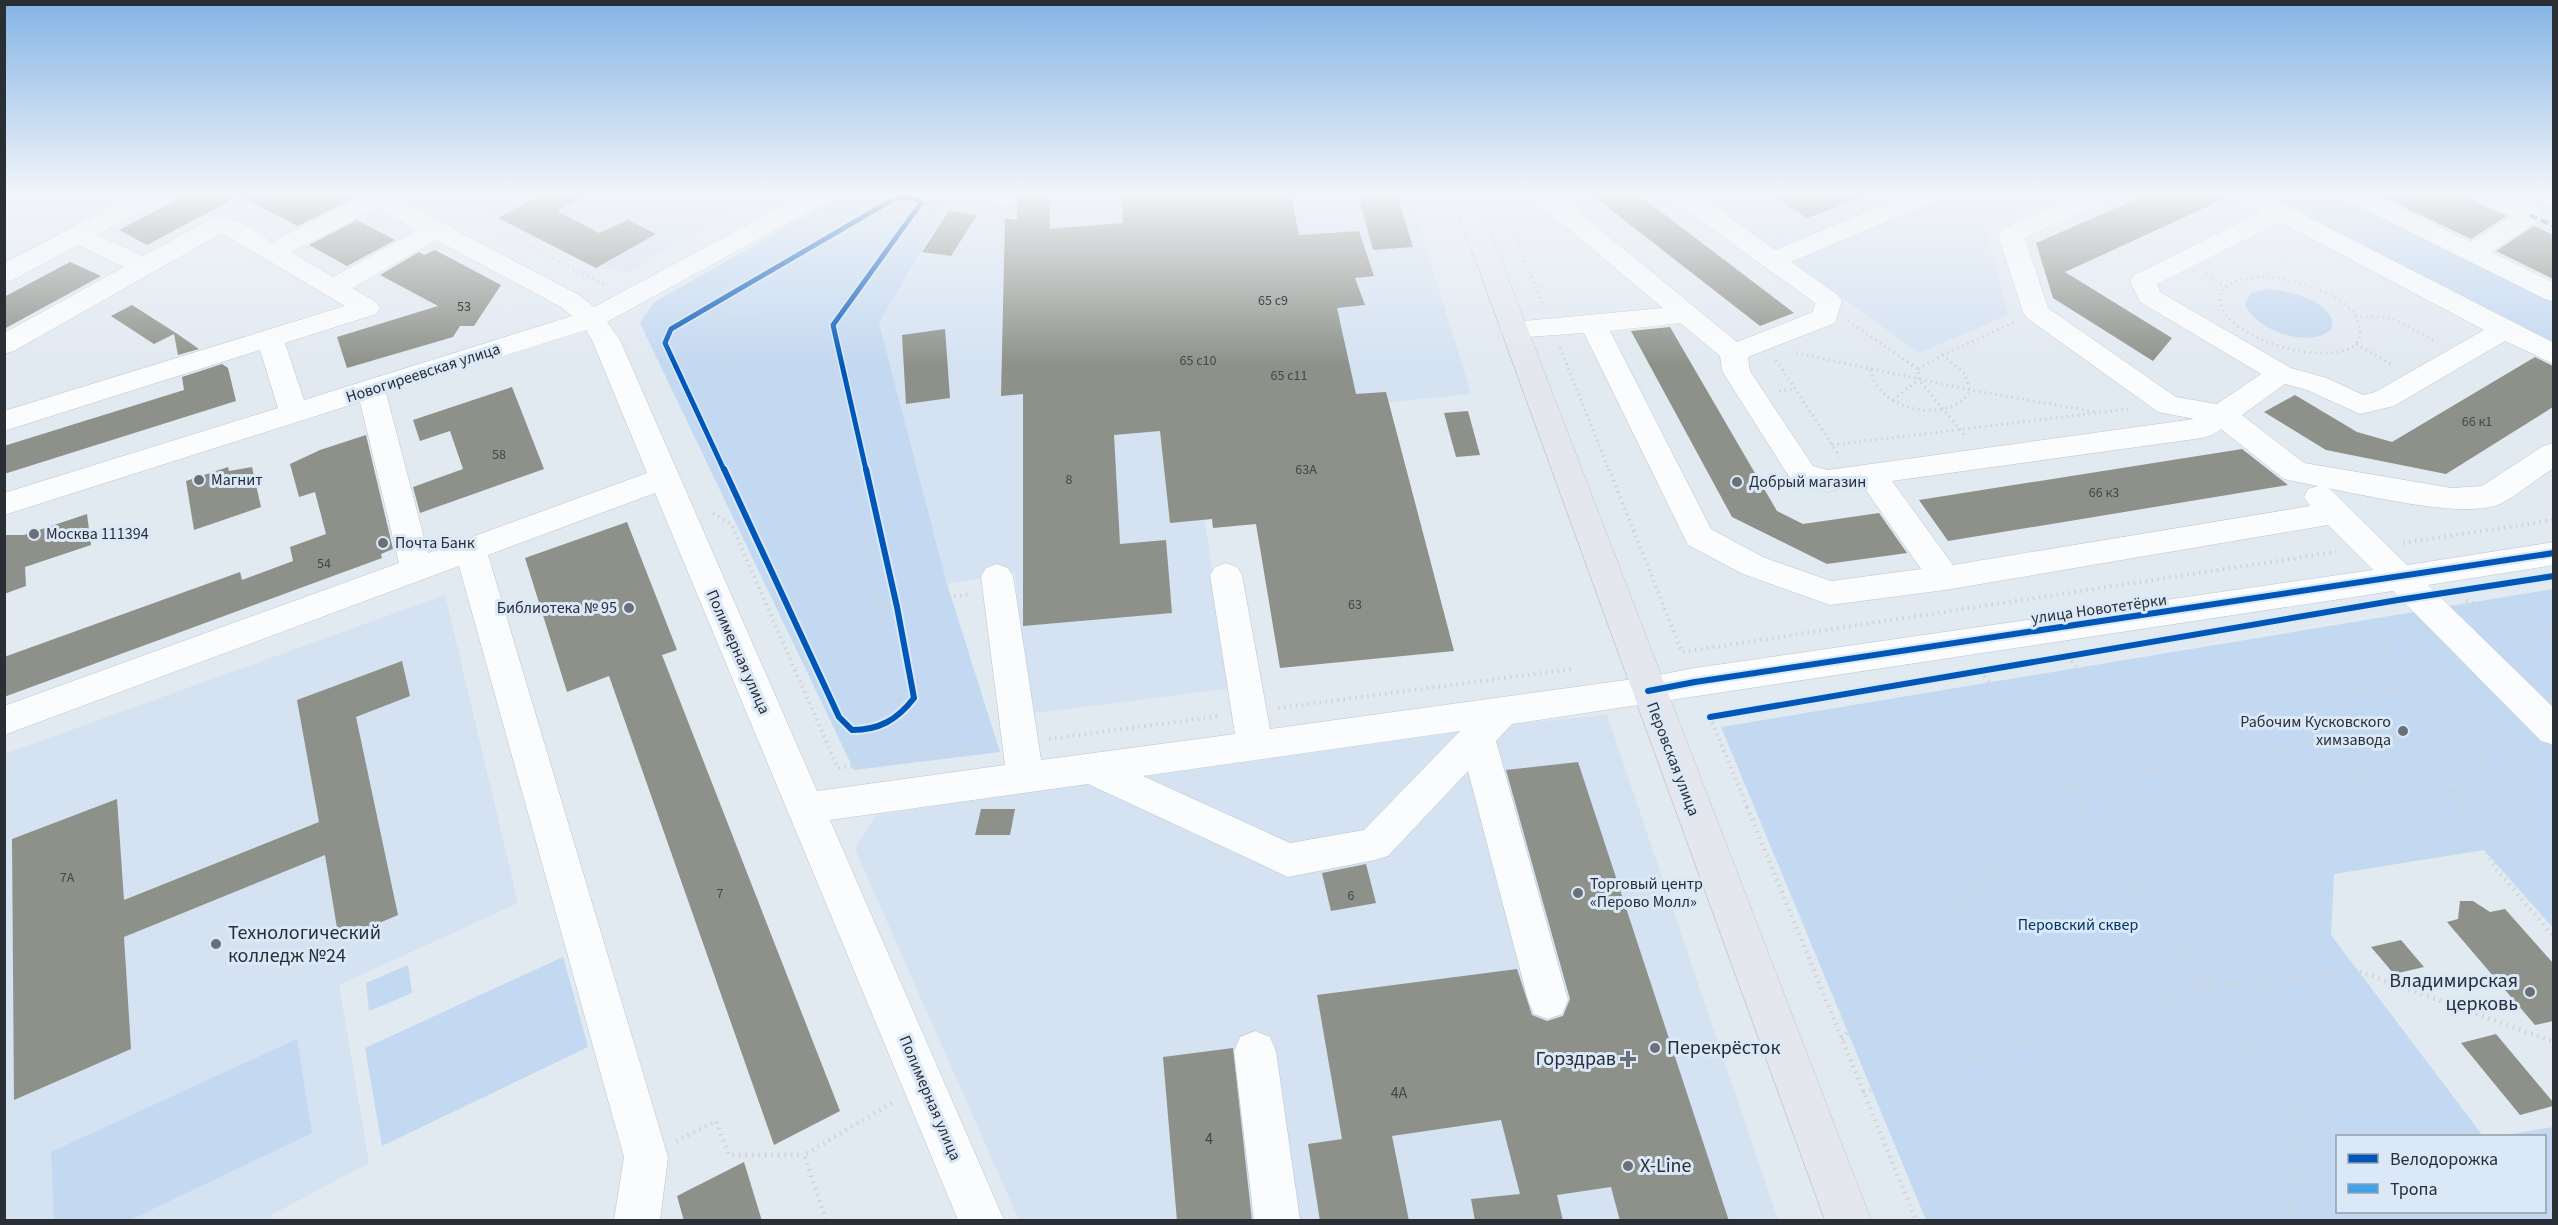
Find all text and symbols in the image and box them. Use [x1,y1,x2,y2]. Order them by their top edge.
house number: 65 с9 [1258,291,1288,311]
house number: 53 [457,297,471,317]
street label: Новогиреевская улица [343,338,503,408]
house number: 65 с10 [1179,351,1217,371]
house number: 65 с11 [1270,366,1308,386]
house number: 66 к1 [2462,412,2492,432]
house number: 58 [492,445,506,465]
house number: 63А [1295,460,1317,480]
place label: Магнит [211,469,263,491]
house number: 8 [1066,470,1073,490]
place label: Добрый магазин [1749,471,1866,493]
marker: Магнит [192,473,206,487]
marker: Добрый магазин [1730,475,1744,489]
house number: 66 к3 [2089,483,2119,503]
place label: Москва 111394 [46,523,149,545]
marker: Москва 111394 [27,527,41,541]
place label: Почта Банк [395,532,475,554]
marker: Почта Банк [376,536,390,550]
house number: 54 [317,554,331,574]
street label: Полимерная улица [701,586,775,718]
street label: улица Новотетёрки [2030,589,2168,629]
house number: 63 [1348,595,1362,615]
place label: Библиотека № 95 [497,597,617,619]
marker: Библиотека № 95 [622,601,636,615]
street label: Перовская улица [1641,699,1705,819]
place label: Рабочим Кусковского химзавода [2240,711,2391,751]
marker: Рабочим Кусковского химзавода [2396,724,2410,738]
house number: 7А [60,868,75,888]
place label: Торговый центр «Перово Молл» [1590,873,1703,913]
house number: 7 [717,884,724,904]
house number: 6 [1348,886,1355,906]
marker: Торговый центр «Перово Молл» [1571,886,1585,900]
park label: Перовский сквер [2018,914,2138,936]
place label: Технологический колледж №24 [228,919,381,970]
marker: Технологический колледж №24 [209,937,223,951]
place label: Владимирская церковь [2389,967,2518,1018]
marker: Владимирская церковь [2523,985,2537,999]
street label: Полимерная улица [894,1032,966,1164]
place label: Перекрёсток [1667,1034,1780,1062]
marker: Перекрёсток [1648,1041,1662,1055]
place label: Горздрав [1536,1045,1616,1073]
marker: Горздрав [1621,1052,1635,1066]
house number: 4А [1391,1082,1408,1104]
house number: 4 [1205,1128,1213,1150]
legend [2336,1135,2546,1213]
text: Велодорожка [2390,1147,2498,1172]
place label: X-Line [1640,1152,1692,1180]
marker: X-Line [1621,1159,1635,1173]
text: Тропа [2390,1177,2438,1202]

